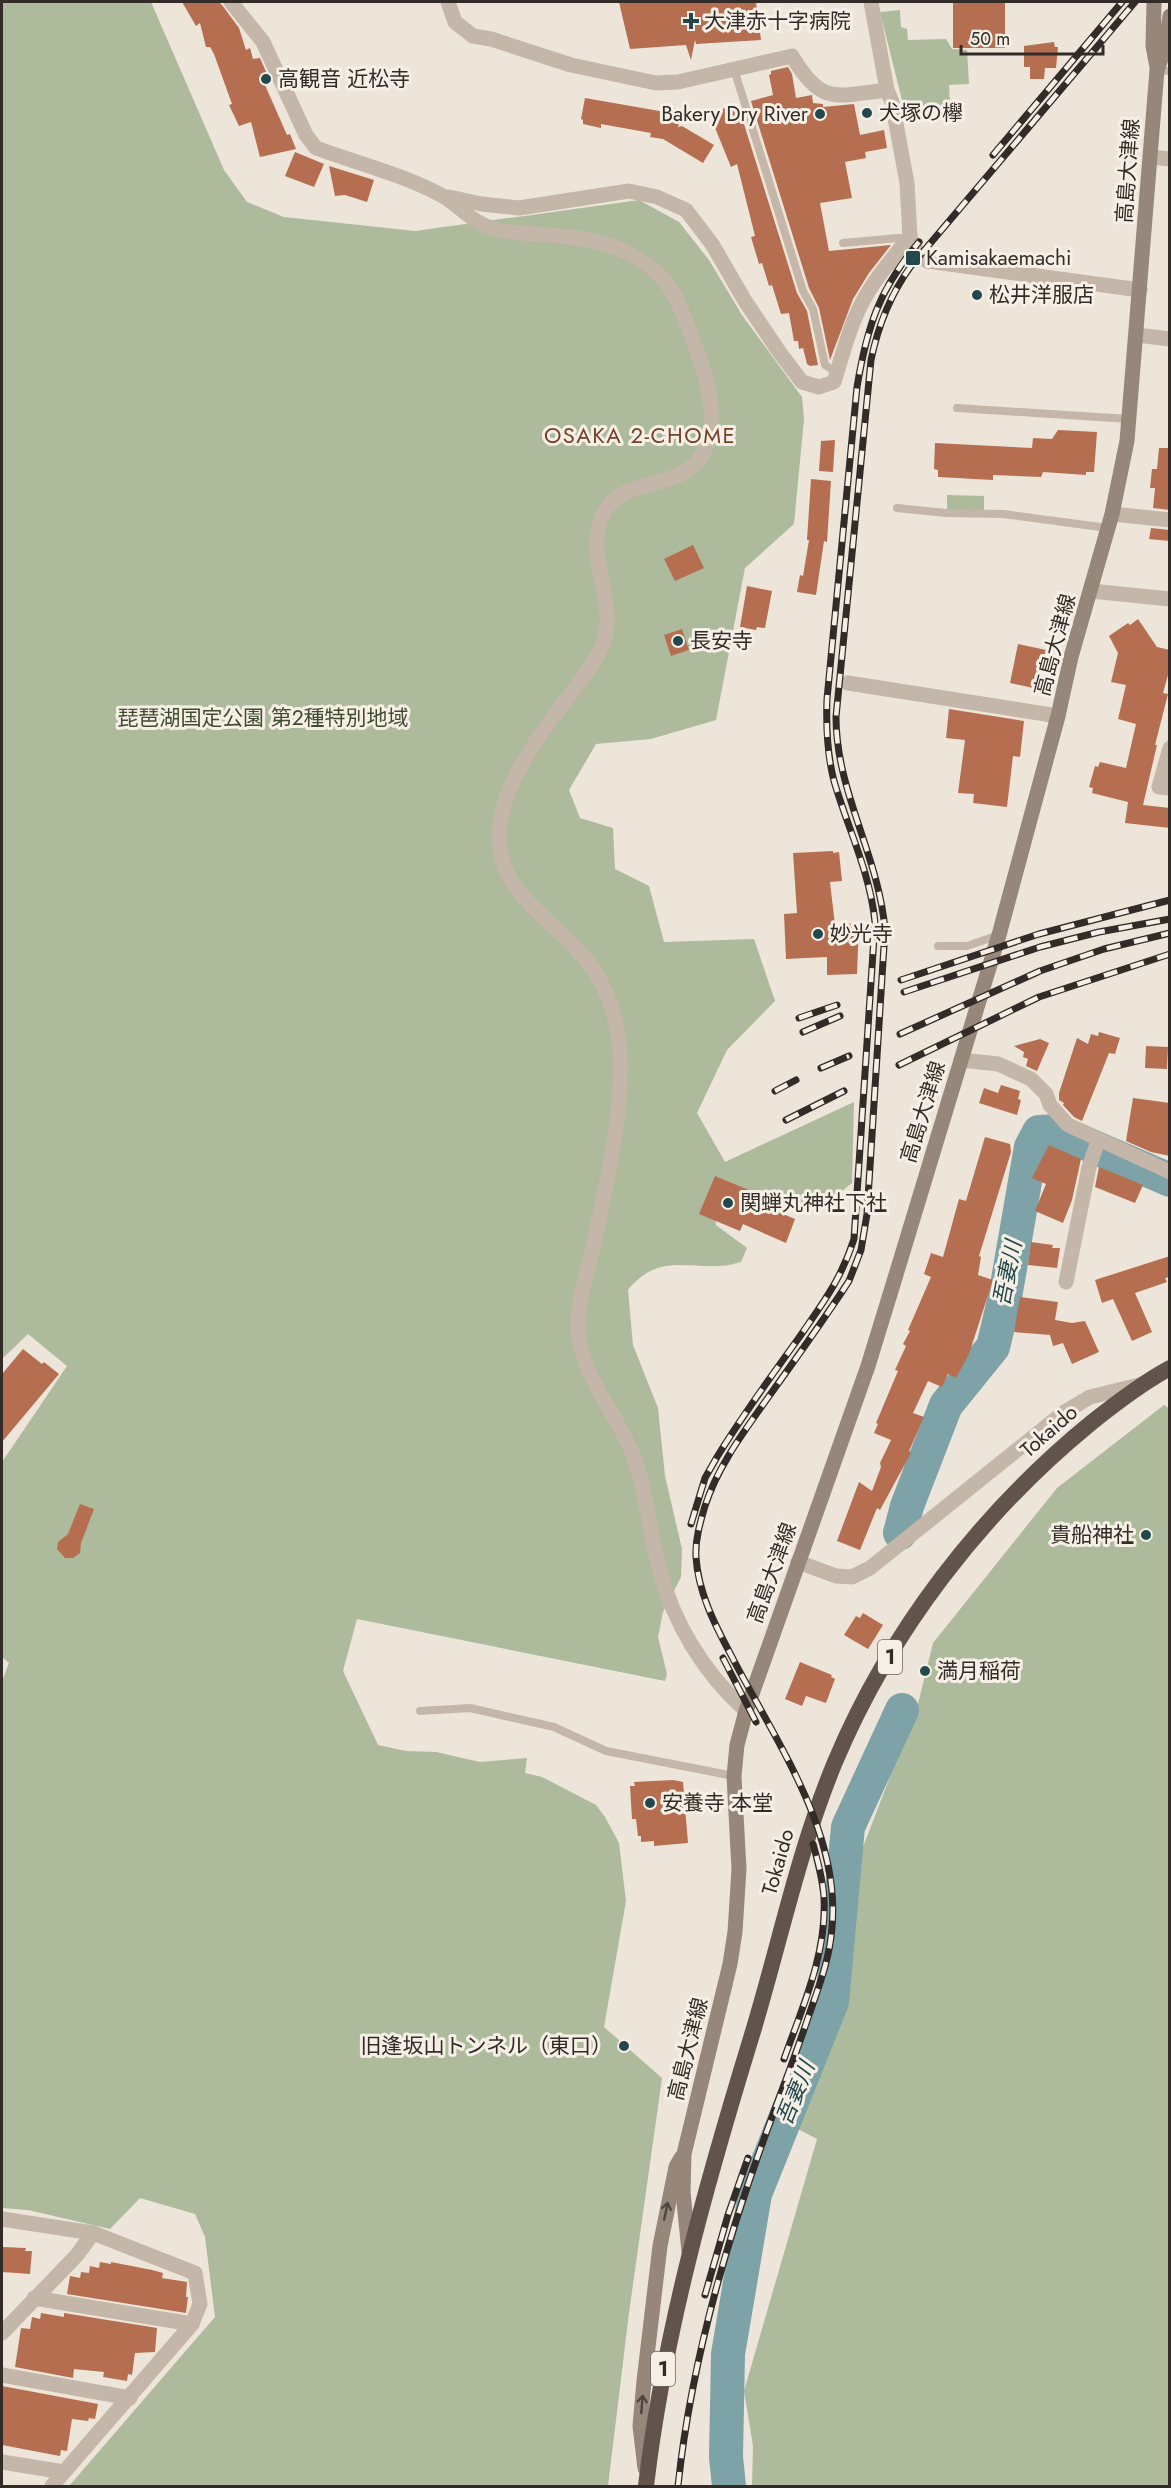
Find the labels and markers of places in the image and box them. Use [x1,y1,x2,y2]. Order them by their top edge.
place label: 大津赤十字病院 [704,6,851,36]
marker: 大津赤十字病院 [682,12,700,30]
place label: 高観音 近松寺 [278,64,410,94]
marker: 高観音 近松寺 [259,72,273,86]
place label: 犬塚の欅 [879,98,963,128]
place label: Bakery Dry River [661,99,809,129]
marker: 犬塚の欅 [860,106,874,120]
marker: Bakery Dry River [813,107,827,121]
place label: Kamisakaemachi [926,243,1072,273]
marker: Kamisakaemachi [904,249,922,267]
place label: 松井洋服店 [989,280,1094,310]
marker: 松井洋服店 [970,288,984,302]
place label: 長安寺 [690,626,753,656]
marker: 長安寺 [671,634,685,648]
place label: 妙光寺 [830,919,893,949]
marker: 妙光寺 [811,927,825,941]
place label: 関蝉丸神社下社 [740,1188,887,1218]
marker: 関蝉丸神社下社 [721,1196,735,1210]
place label: 貴船神社 [1050,1520,1134,1550]
marker: 貴船神社 [1139,1528,1153,1542]
place label: 満月稲荷 [937,1656,1021,1686]
marker: 満月稲荷 [918,1664,932,1678]
place label: 安養寺 本堂 [662,1788,773,1818]
marker: 安養寺 本堂 [643,1796,657,1810]
place label: 旧逢坂山トンネル（東口） [360,2031,612,2061]
marker: 旧逢坂山トンネル（東口） [617,2039,631,2053]

